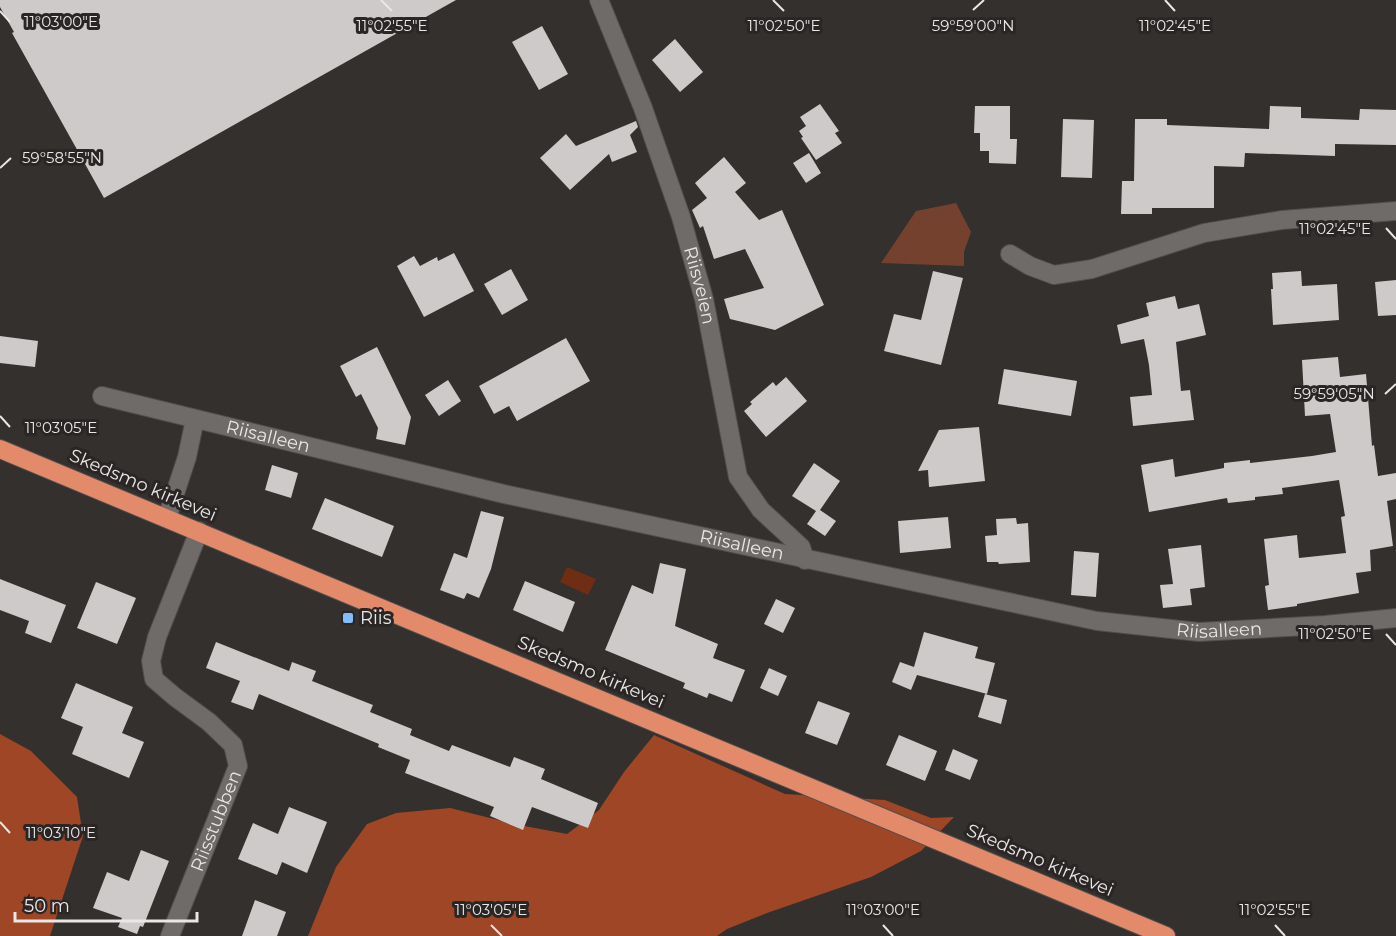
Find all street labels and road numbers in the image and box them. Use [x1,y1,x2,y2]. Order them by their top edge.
street label: Riisveien [679,244,720,326]
street label: Riisalleen [224,416,312,457]
street label: Skedsmo kirkevei [66,444,220,526]
street label: Riisalleen [698,525,786,565]
street label: Riisalleen [1175,618,1263,643]
street label: Skedsmo kirkevei [514,631,668,713]
street label: Riisstubben [186,767,246,875]
street label: Skedsmo kirkevei [963,819,1117,901]

